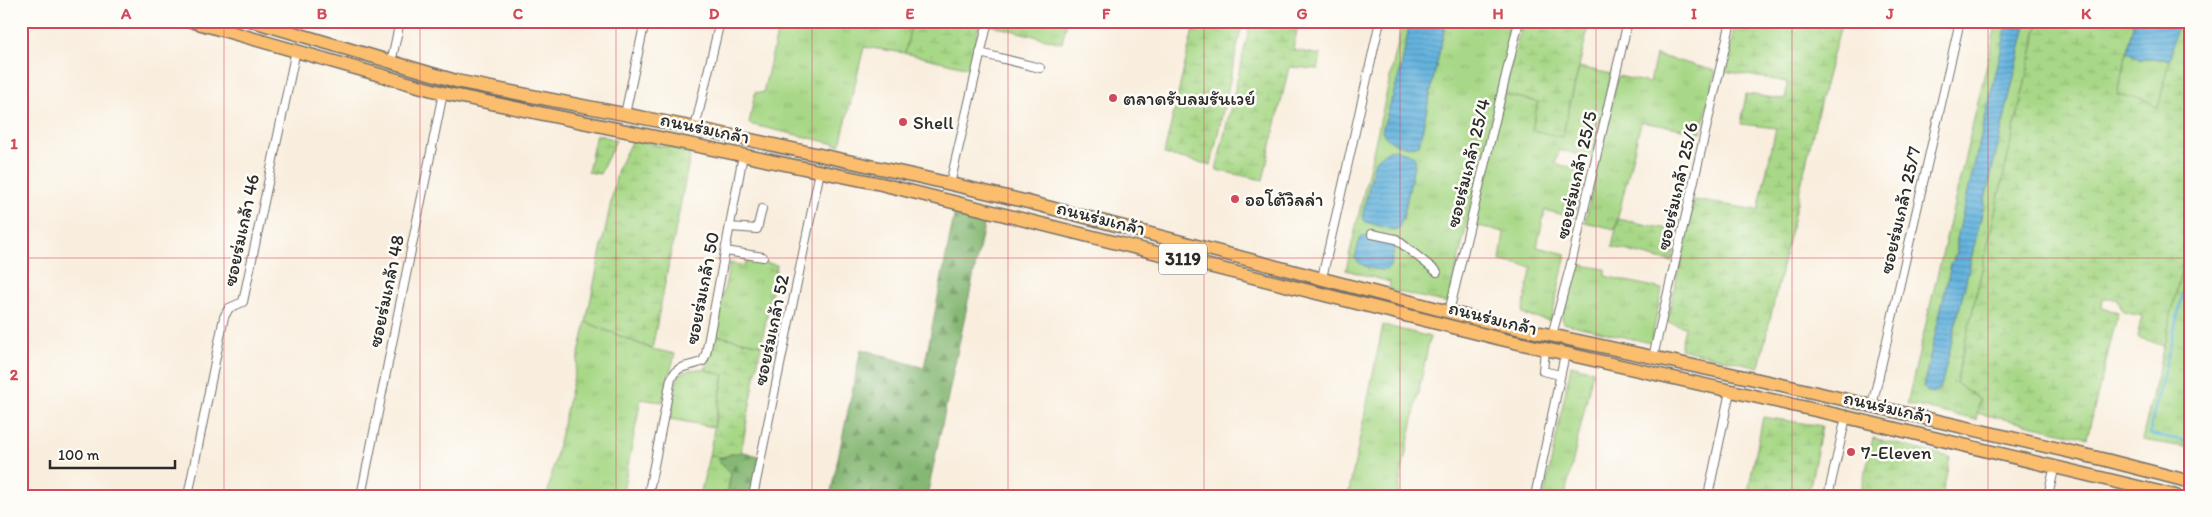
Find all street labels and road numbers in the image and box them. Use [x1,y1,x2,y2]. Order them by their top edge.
street label: ซอยร่มเกล้า 25/4 [1441,96,1495,230]
street label: ถนนร่มเกล้า [658,107,752,149]
street label: ซอยร่มเกล้า 25/5 [1550,109,1602,241]
street label: ซอยร่มเกล้า 25/6 [1651,120,1703,252]
street label: ซอยร่มเกล้า 25/7 [1874,144,1926,276]
street label: ซอยร่มเกล้า 46 [218,172,264,288]
street label: ถนนร่มเกล้า [1054,196,1148,240]
street label: ซอยร่มเกล้า 50 [680,230,724,346]
street label: ซอยร่มเกล้า 48 [363,233,409,349]
road number: 3119 [1159,243,1207,274]
street label: ซอยร่มเกล้า 52 [748,273,794,387]
street label: ถนนร่มเกล้า [1446,296,1540,340]
street label: ถนนร่มเกล้า [1841,386,1935,428]

